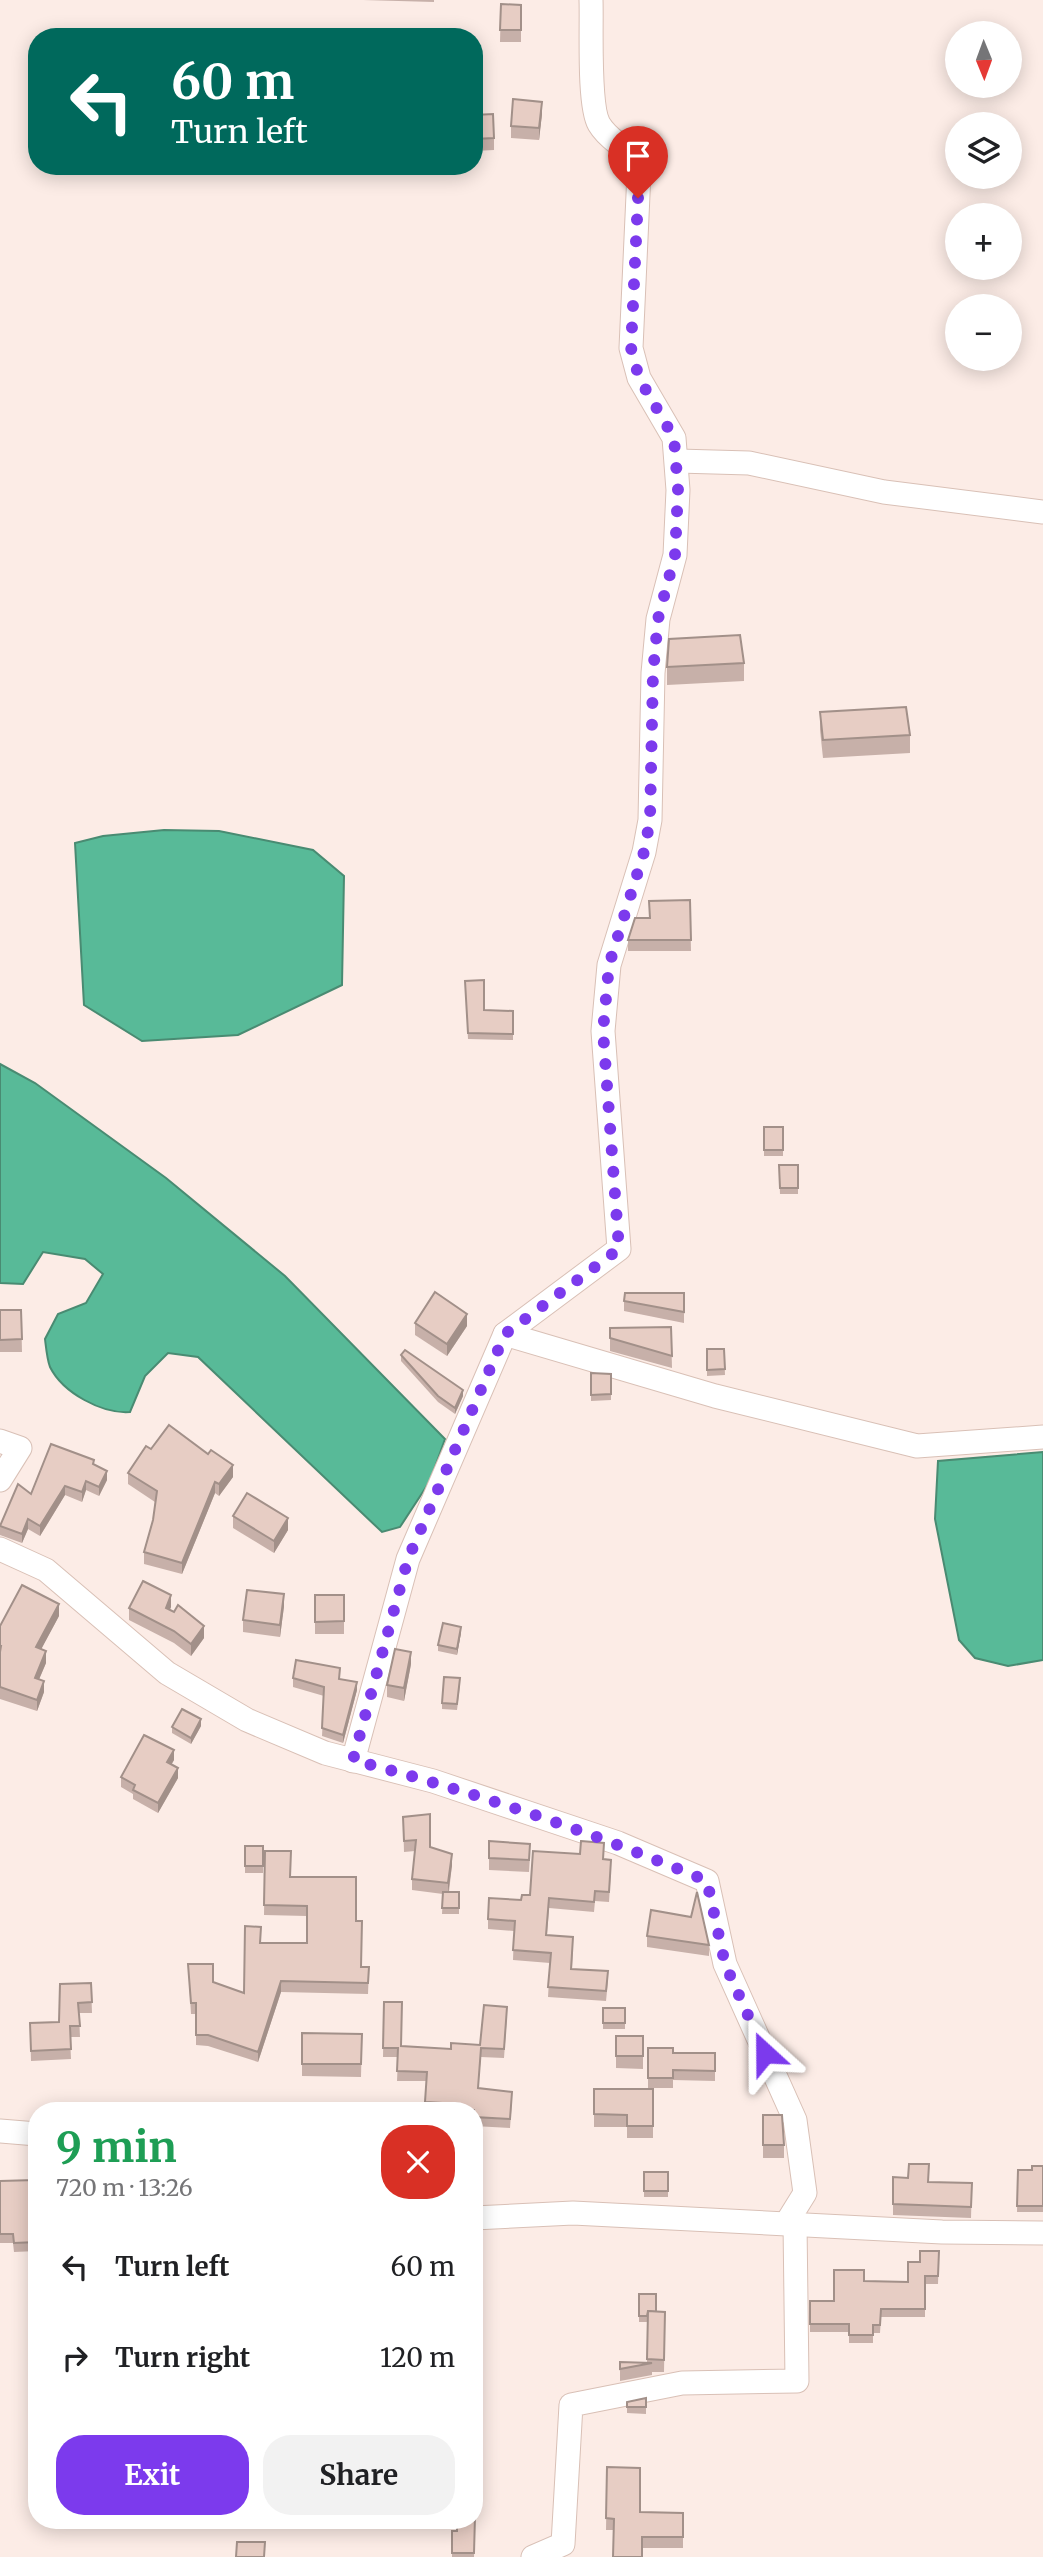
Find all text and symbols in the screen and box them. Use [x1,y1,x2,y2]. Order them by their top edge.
north arrow [945,21,1022,98]
map controls [945,21,1022,371]
text: 60 m [171,51,294,112]
icon: left [56,56,147,147]
text: Turn left [171,112,308,152]
button: layers [945,112,1022,189]
pin [608,126,668,198]
icon: arrive [619,137,657,175]
button: + [945,203,1022,280]
button: − [945,294,1022,371]
position arrow [728,2016,802,2090]
text: 9 min [56,2121,177,2173]
button: close [381,2125,455,2199]
text: 720 m · 13:26 [56,2173,193,2202]
icon: left [56,2248,94,2286]
text: Turn left [115,2250,229,2283]
text: 60 m [391,2250,455,2283]
icon: right [56,2339,94,2377]
text: Turn right [115,2341,250,2374]
text: 120 m [380,2341,455,2374]
button: Exit [56,2435,249,2515]
button: Share [263,2435,455,2515]

